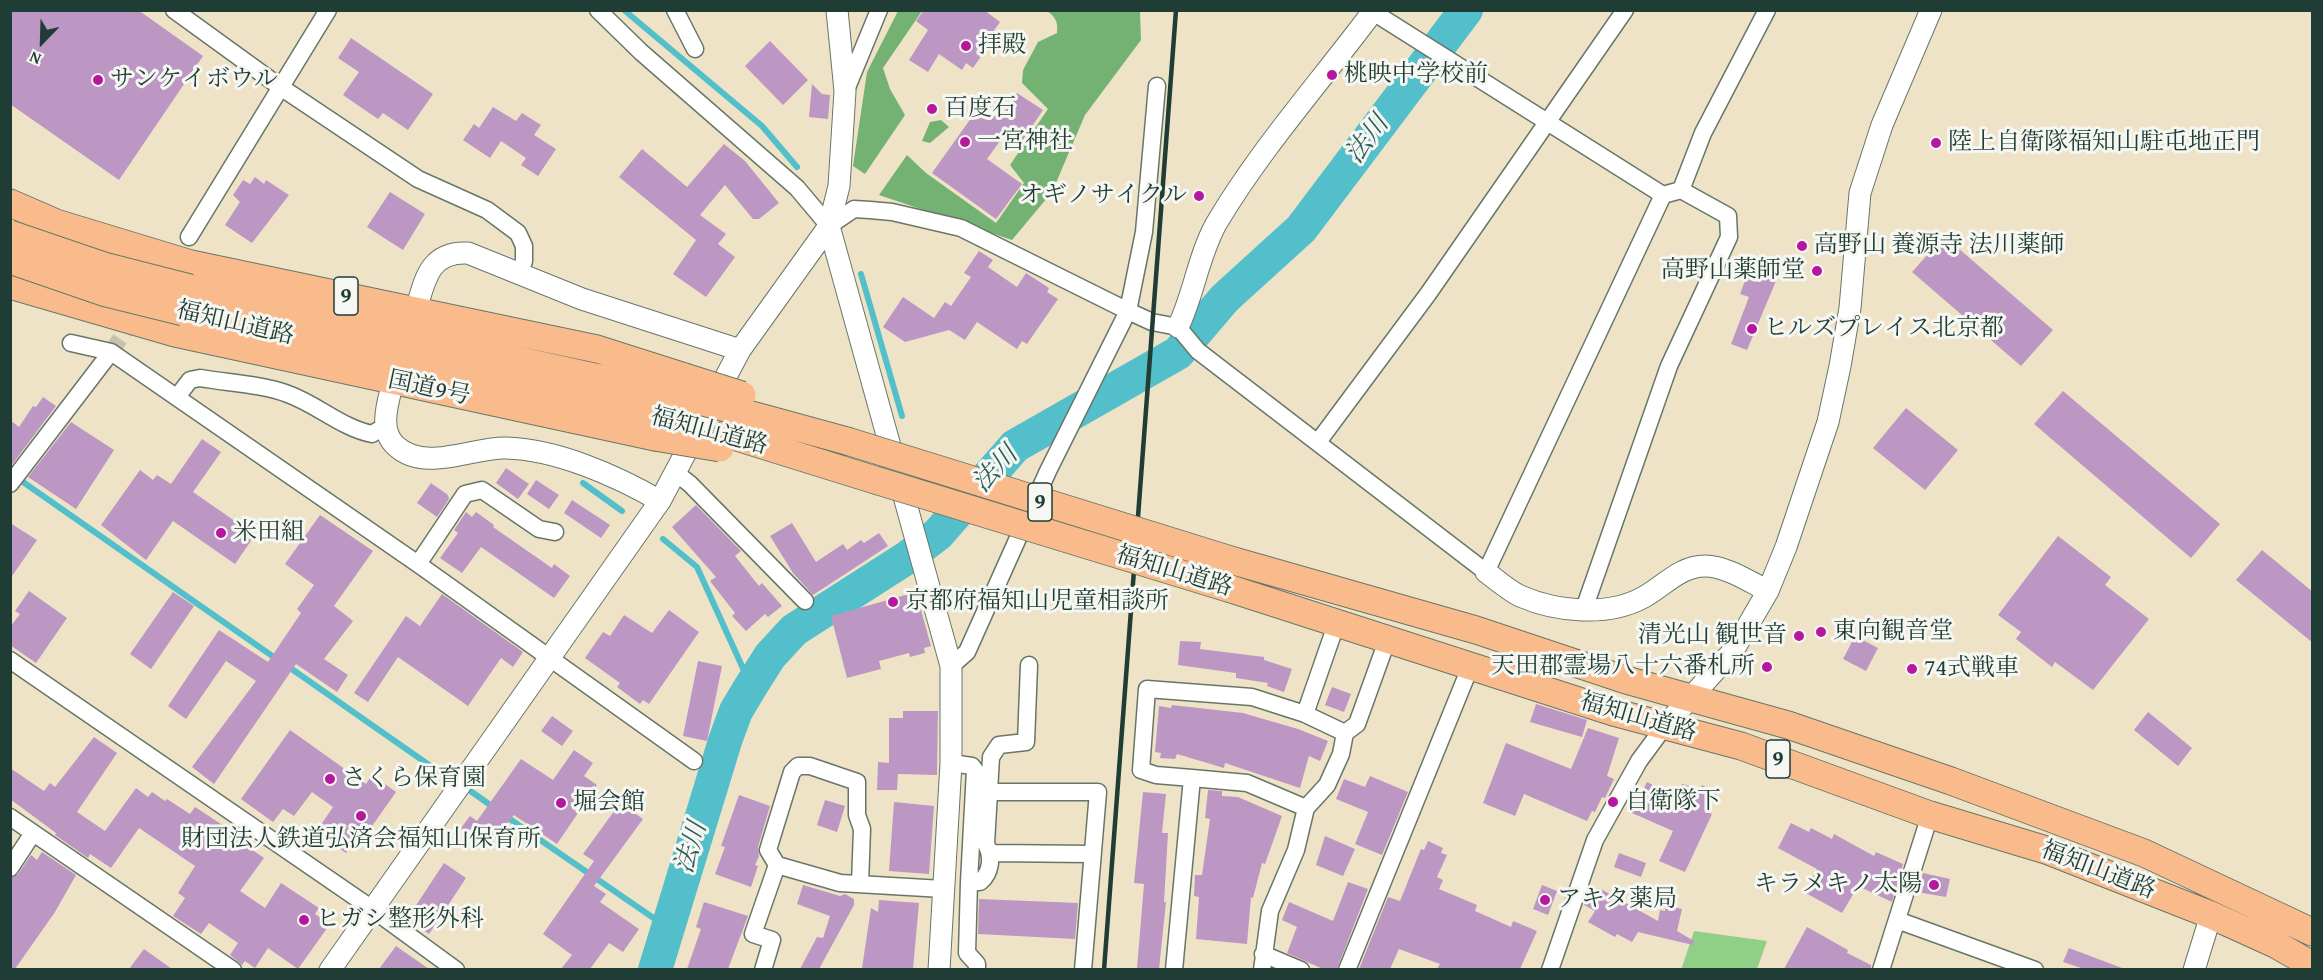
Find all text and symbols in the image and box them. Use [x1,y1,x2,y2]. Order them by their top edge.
north arrow [12,12,72,72]
place label: 拝殿 [978,32,1026,60]
marker: 拝殿 [959,39,973,53]
text: N [25,45,45,72]
place label: 桃映中学校前 [1344,61,1488,89]
place label: サンケイボウル [110,66,278,94]
marker: 桃映中学校前 [1325,68,1339,82]
marker: サンケイボウル [91,73,105,87]
place label: 百度石 [944,95,1016,123]
marker: 百度石 [925,102,939,116]
water label: 法川 [1340,110,1396,170]
place label: 一宮神社 [977,128,1073,156]
place label: 陸上自衛隊福知山駐屯地正門 [1948,129,2260,157]
marker: 一宮神社 [958,135,972,149]
marker: 陸上自衛隊福知山駐屯地正門 [1929,136,1943,150]
place label: オギノサイクル [1019,182,1187,210]
marker: オギノサイクル [1192,189,1206,203]
place label: 高野山 養源寺 法川薬師 [1814,232,2065,260]
marker: 高野山 養源寺 法川薬師 [1795,239,1809,253]
place label: 高野山薬師堂 [1661,257,1805,285]
marker: 高野山薬師堂 [1810,264,1824,278]
road number: 9 [334,277,358,315]
street label: 福知山道路 [173,296,297,352]
place label: ヒルズプレイス北京都 [1764,315,2004,343]
marker: ヒルズプレイス北京都 [1745,322,1759,336]
street label: 国道9号 [385,366,473,412]
street label: 福知山道路 [647,403,771,461]
water label: 法川 [967,440,1025,500]
road number: 9 [1028,483,1052,521]
place label: 米田組 [233,519,305,547]
marker: 米田組 [214,526,228,540]
street label: 福知山道路 [1112,541,1236,603]
place label: 京都府福知山児童相談所 [905,588,1169,616]
marker: 京都府福知山児童相談所 [886,595,900,609]
place label: 東向観音堂 [1833,618,1953,646]
place label: 清光山 観世音 [1638,622,1787,650]
marker: 東向観音堂 [1814,625,1828,639]
marker: 清光山 観世音 [1792,629,1806,643]
place label: 天田郡霊場八十六番札所 [1491,653,1755,681]
place label: 74式戦車 [1924,655,2019,683]
marker: 天田郡霊場八十六番札所 [1760,660,1774,674]
marker: 74式戦車 [1905,662,1919,676]
street label: 福知山道路 [1576,688,1700,748]
road number: 9 [1766,740,1790,778]
place label: さくら保育園 [342,765,486,793]
marker: さくら保育園 [323,772,337,786]
place label: 自衛隊下 [1625,788,1721,816]
place label: 堀会館 [573,789,645,817]
marker: 自衛隊下 [1606,795,1620,809]
marker: 堀会館 [554,796,568,810]
marker: 財団法人鉄道弘済会福知山保育所 [354,809,368,823]
water label: 法川 [669,819,715,877]
place label: 財団法人鉄道弘済会福知山保育所 [181,826,541,854]
street label: 福知山道路 [2037,836,2159,906]
place label: キラメキノ太陽 [1754,871,1922,899]
marker: キラメキノ太陽 [1927,878,1941,892]
place label: アキタ薬局 [1557,886,1677,914]
marker: アキタ薬局 [1538,893,1552,907]
place label: ヒガシ整形外科 [316,906,484,934]
marker: ヒガシ整形外科 [297,913,311,927]

